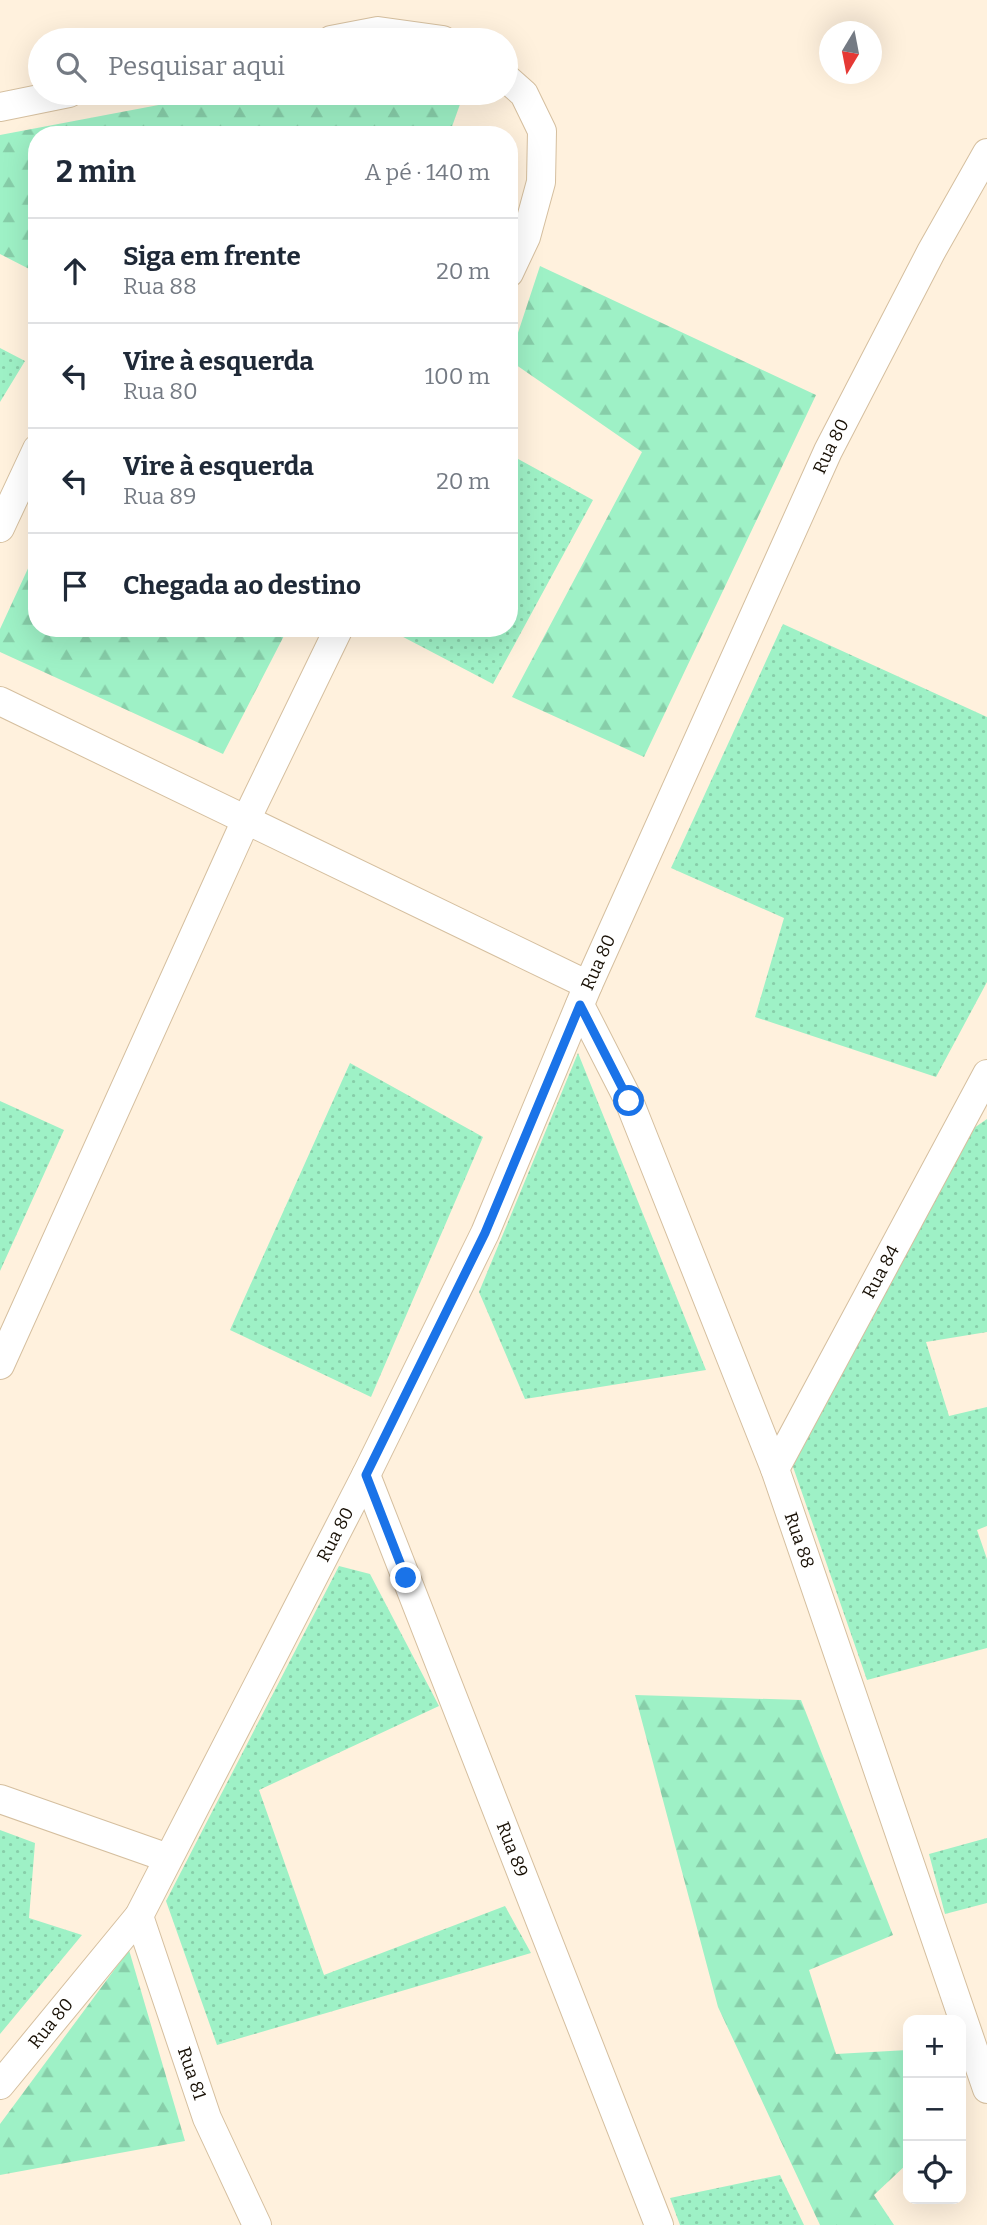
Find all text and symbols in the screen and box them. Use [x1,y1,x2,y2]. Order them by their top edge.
north arrow [819,21,882,84]
search box [28,28,518,105]
icon: search [52,48,90,86]
text: Pesquisar aqui [108,51,285,82]
text: 2 min [56,154,136,190]
text: A pé · 140 m [365,158,490,186]
text: Siga em frente [123,241,301,272]
icon: ahead [56,252,94,290]
text: 20 m [436,257,490,285]
text: Rua 88 [123,272,197,300]
text: Vire à esquerda [123,346,314,377]
icon: left [56,357,94,395]
text: 100 m [425,362,490,390]
text: Rua 80 [123,377,198,405]
street label: Rua 80 [808,415,854,477]
text: Vire à esquerda [123,451,314,482]
icon: left [56,462,94,500]
text: 20 m [436,467,490,495]
text: Rua 89 [123,482,197,510]
icon: arrive [56,567,94,605]
text: Chegada ao destino [123,570,361,601]
street label: Rua 80 [576,931,620,993]
route start [613,1085,644,1116]
street label: Rua 84 [858,1241,904,1302]
street label: Rua 80 [312,1503,359,1565]
street label: Rua 88 [780,1509,819,1571]
route end [390,1562,421,1593]
street label: Rua 89 [492,1819,533,1880]
street label: Rua 80 [24,1994,78,2053]
map controls [903,2015,966,2204]
button: + [903,2015,966,2078]
street label: Rua 81 [173,2044,211,2103]
button: − [903,2078,966,2141]
button: locate [903,2141,966,2204]

